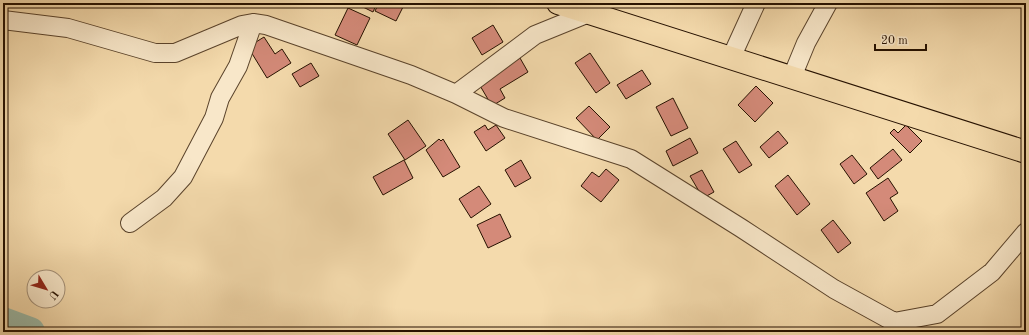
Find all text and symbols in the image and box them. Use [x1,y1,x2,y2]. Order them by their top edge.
scale bar [875,26,926,52]
text: 20 m [881,35,908,47]
north arrow [26,269,66,309]
text: U [46,287,60,301]

